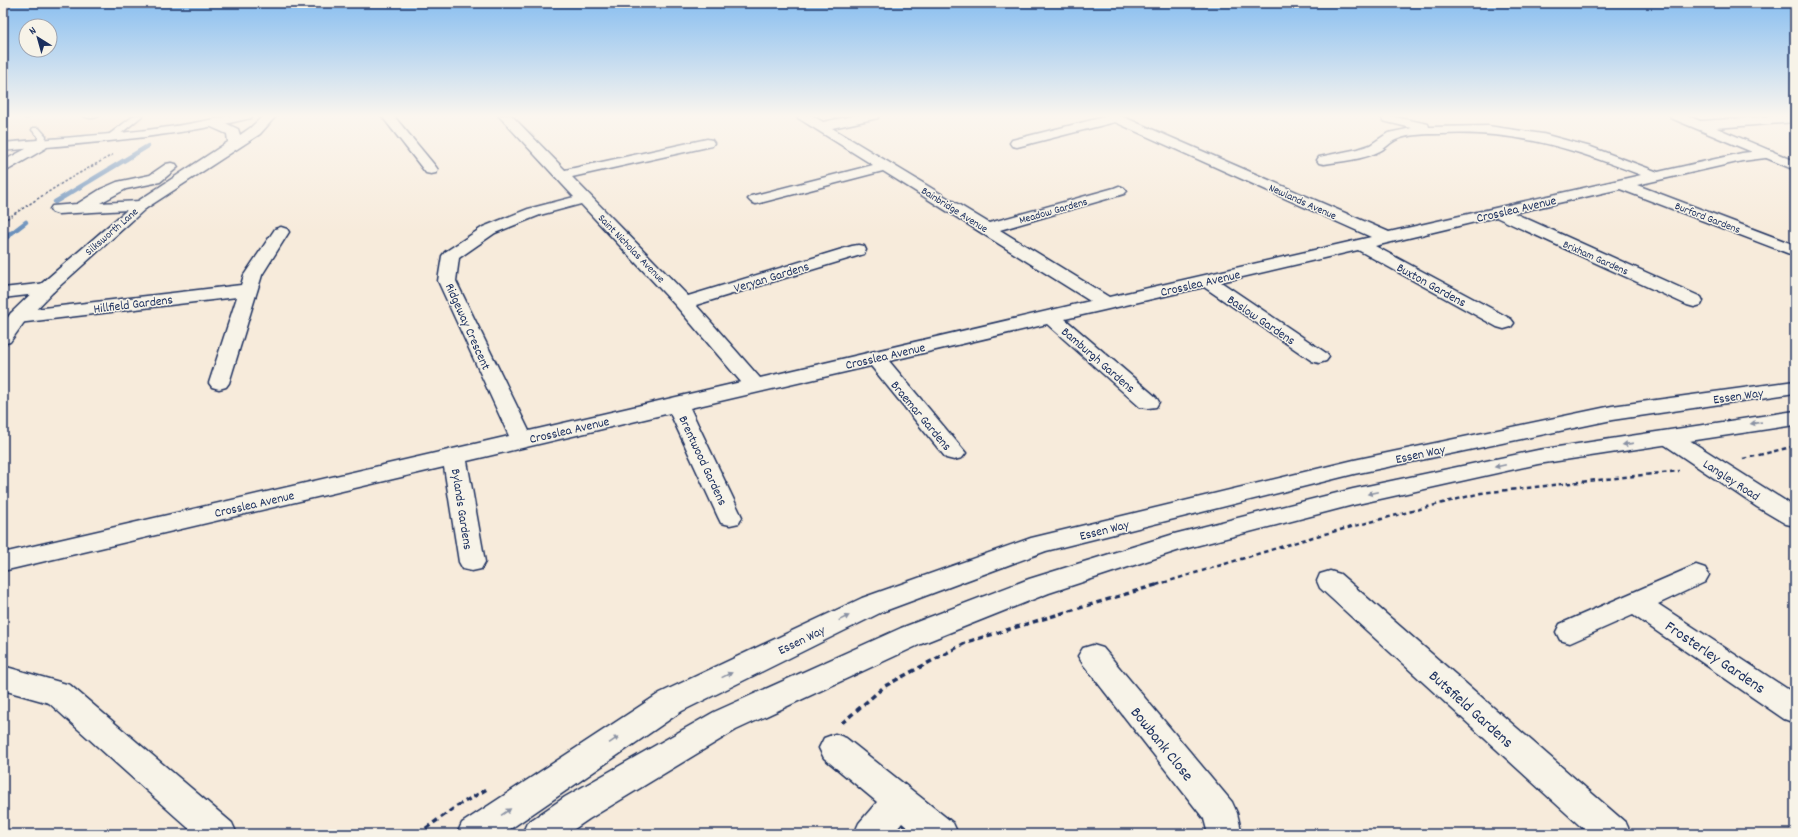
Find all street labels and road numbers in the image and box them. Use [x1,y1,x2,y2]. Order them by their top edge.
street label: Newlands Avenue [1266,181,1339,225]
street label: Bainbridge Avenue [918,184,990,238]
street label: Crosslea Avenue [1475,192,1559,229]
street label: Meadow Gardens [1017,194,1090,229]
street label: Burford Gardens [1672,199,1743,239]
street label: Silksworth Lane [82,205,143,260]
street label: Saint Nicholas Avenue [593,211,668,288]
street label: Brixham Gardens [1560,237,1631,281]
street label: Veryan Gardens [732,258,812,299]
street label: Buxton Gardens [1393,259,1469,313]
street label: Crosslea Avenue [1159,266,1243,303]
street label: Ridgeway Crescent [439,281,494,374]
street label: Hillfield Gardens [92,291,174,320]
street label: Baslow Gardens [1223,291,1299,351]
street label: Bamburgh Gardens [1056,323,1139,398]
street label: Crosslea Avenue [844,339,928,376]
street label: Braemar Gardens [885,377,955,456]
street label: Essen Way [1712,384,1765,410]
street label: Crosslea Avenue [528,413,612,450]
street label: Brentwood Gardens [673,413,731,509]
street label: Essen Way [1394,441,1448,470]
street label: Langley Road [1698,456,1763,507]
street label: Bylands Gardens [445,467,476,551]
street label: Crosslea Avenue [213,487,297,524]
street label: Essen Way [1078,516,1132,547]
street label: Frosterley Gardens [1660,616,1770,700]
street label: Essen Way [775,621,830,661]
street label: Butsfield Gardens [1423,666,1518,754]
street label: Bowbank Close [1124,702,1198,787]

